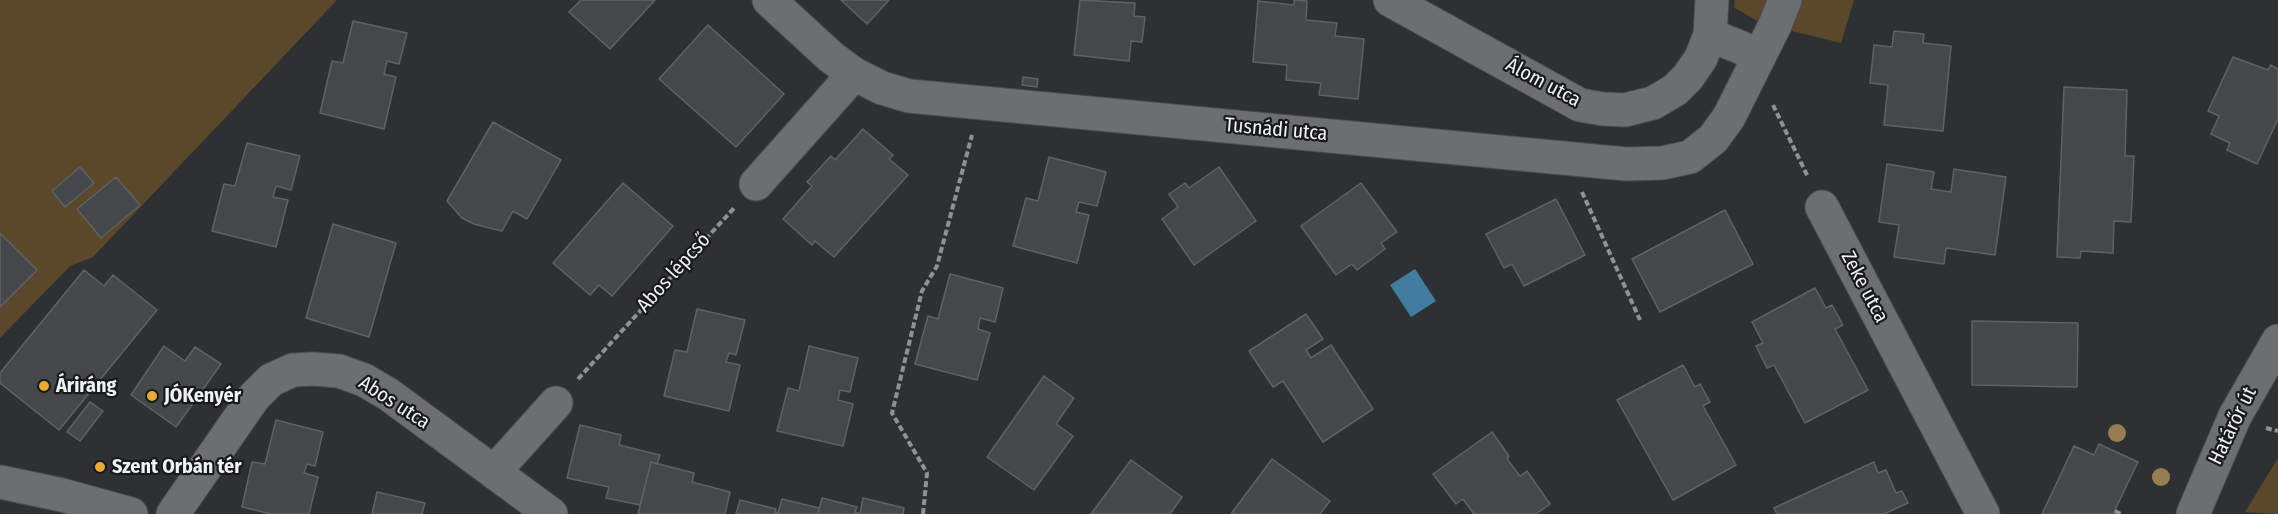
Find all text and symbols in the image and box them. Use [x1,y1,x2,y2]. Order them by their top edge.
street label: Álom utca [1502,53,1584,113]
street label: Tusnádi utca [1224,114,1328,146]
street label: Abos lépcső [632,228,716,318]
street label: Zeke utca [1835,247,1893,327]
street label: Abos utca [354,371,434,435]
place label: Áriráng [56,374,116,398]
marker: Áriráng [37,379,51,393]
street label: Határőr út [2204,383,2262,469]
place label: JÓKenyér [164,384,241,408]
marker: JÓKenyér [145,389,159,403]
place label: Szent Orbán tér [112,455,242,479]
marker: Szent Orbán tér [93,460,107,474]

